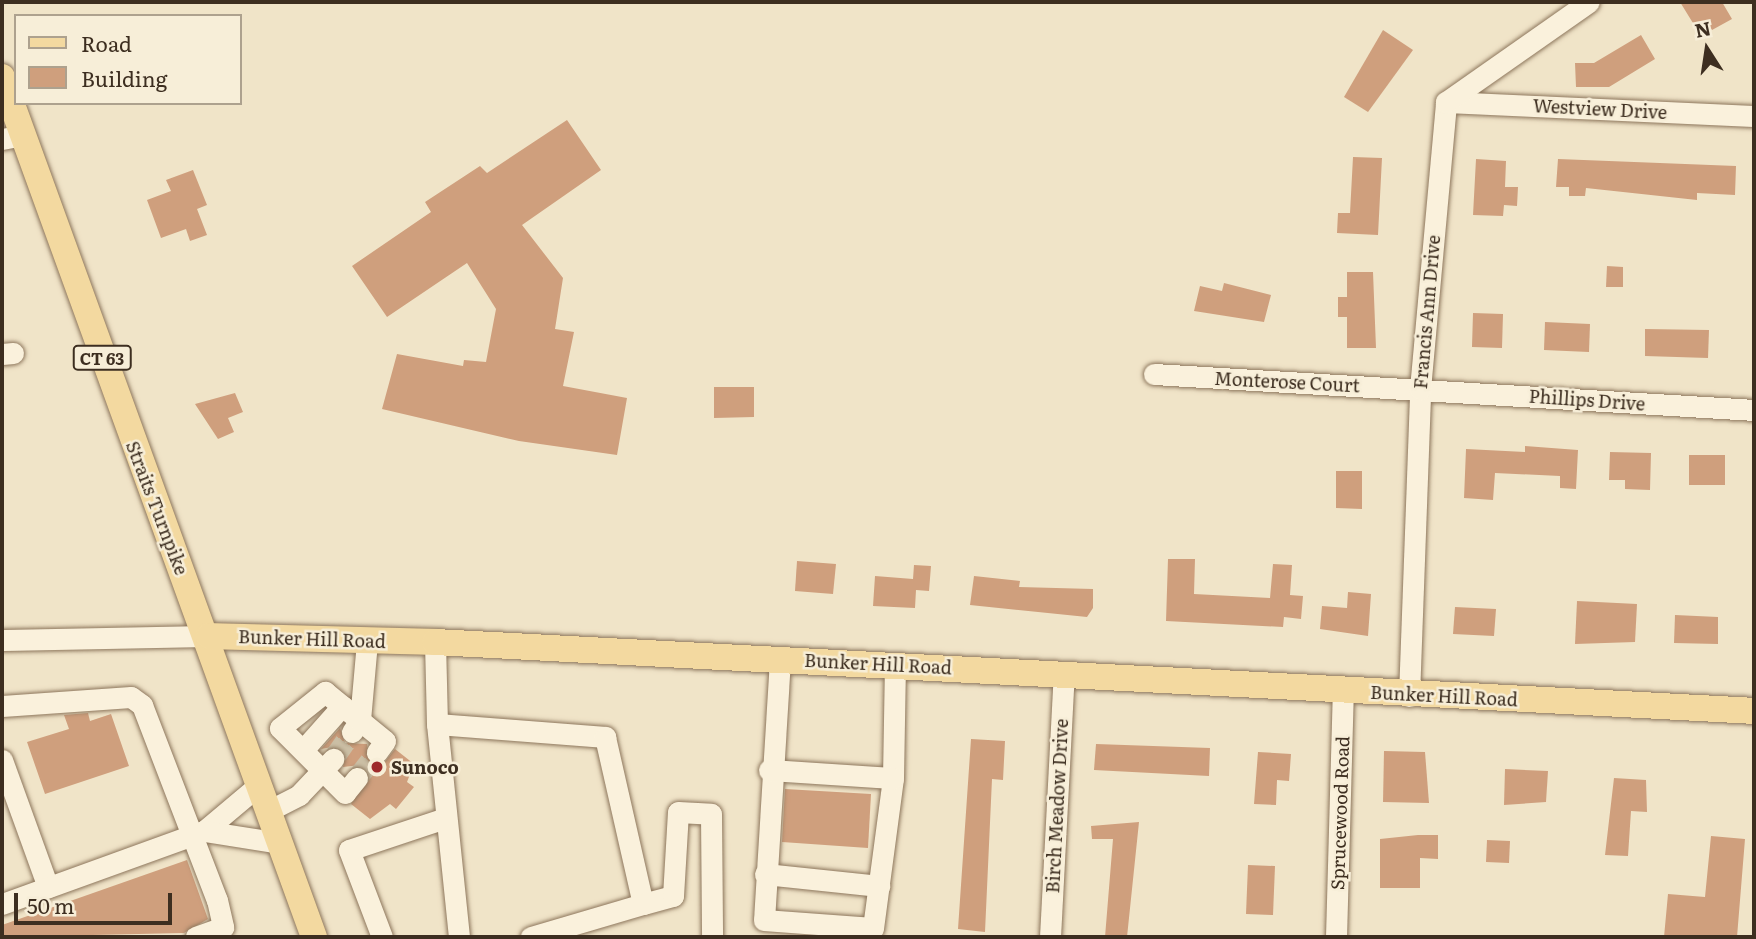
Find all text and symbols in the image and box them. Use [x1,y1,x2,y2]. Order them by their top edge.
text: N [1692,13,1713,44]
legend [14,14,242,105]
north arrow [1672,14,1742,84]
text: Road [81,27,132,58]
text: Building [81,62,167,93]
street label: Westview Drive [1532,95,1668,123]
street label: Francis Ann Drive [1410,234,1444,390]
road number: CT 63 [72,346,132,370]
street label: Monterose Court [1214,367,1360,397]
street label: Phillips Drive [1528,385,1646,415]
street label: Straits Turnpike [122,438,192,578]
street label: Bunker Hill Road [238,626,386,652]
street label: Bunker Hill Road [804,649,952,679]
street label: Bunker Hill Road [1370,681,1518,711]
street label: Birch Meadow Drive [1042,718,1072,894]
street label: Sprucewood Road [1327,736,1353,890]
place label: Sunoco [391,756,459,778]
marker: Sunoco [369,759,385,775]
scale bar [18,880,175,924]
text: 50 m [27,889,74,920]

